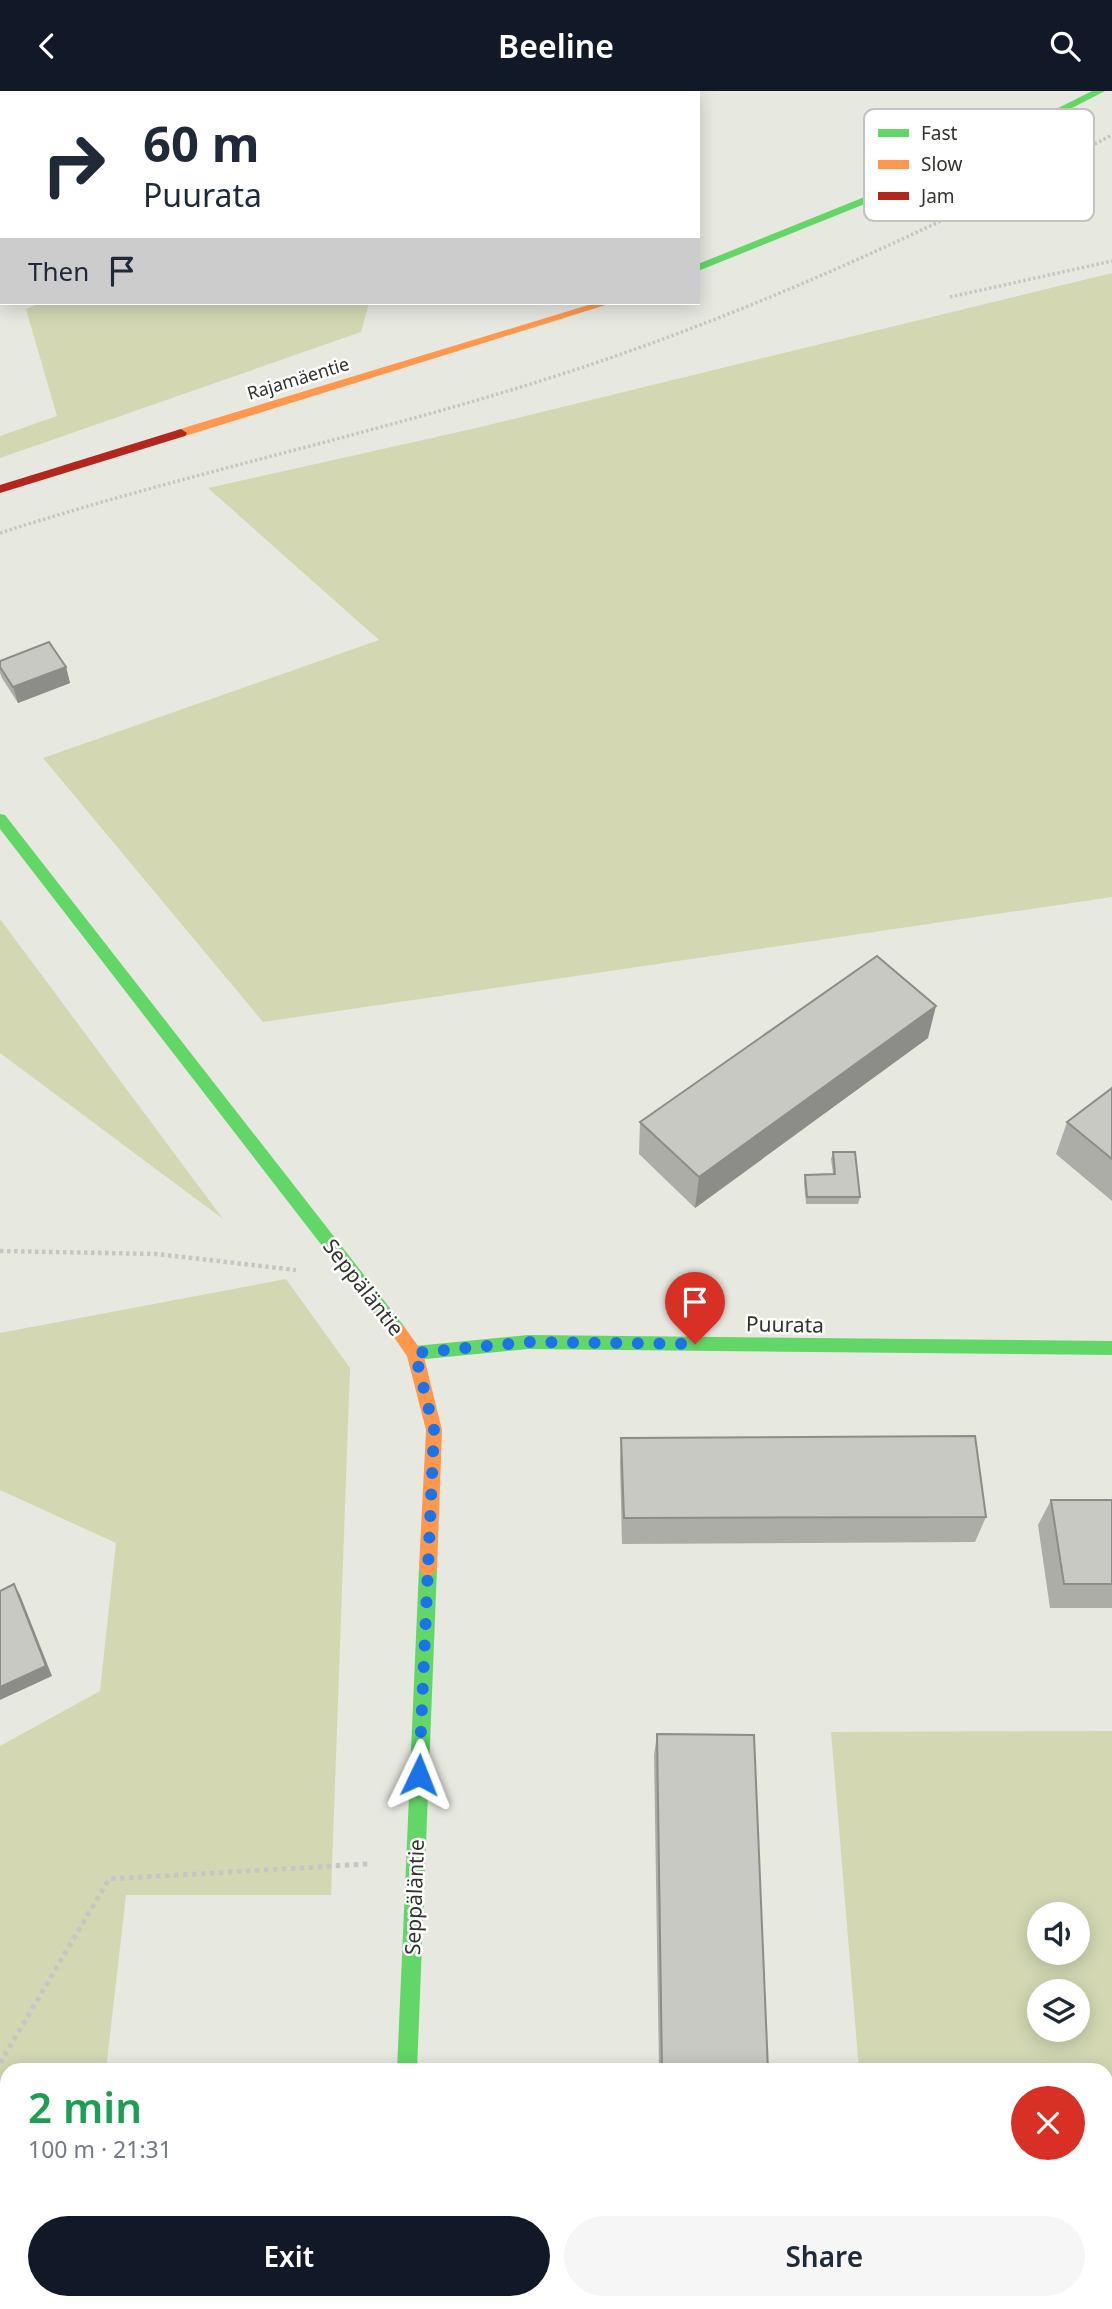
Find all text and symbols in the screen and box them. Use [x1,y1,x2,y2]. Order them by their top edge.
text: Beeline [498,24,614,67]
icon: back [28,27,66,65]
icon: search [1046,27,1084,65]
legend [864,109,1094,221]
text: 60 m [143,110,260,176]
icon: right [28,119,119,210]
text: Fast [921,120,958,146]
text: Slow [921,151,962,177]
text: Puurata [143,173,262,216]
text: Jam [919,183,955,209]
icon: arrive [103,252,141,290]
text: Then [28,253,89,289]
street label: Rajamäentie [244,351,352,405]
street label: Seppäläntie [317,1233,411,1341]
pin [665,1272,725,1344]
icon: arrive [676,1283,714,1321]
street label: Puurata [746,1309,824,1339]
position arrow [382,1738,456,1812]
street label: Seppäläntie [398,1839,430,1955]
map controls [1027,1902,1090,2042]
button: sound [1027,1902,1090,1965]
button: layers [1027,1979,1090,2042]
text: 2 min [28,2078,142,2135]
button: close [1011,2086,1085,2160]
text: 100 m · 21:31 [28,2133,172,2165]
button: Exit [28,2216,550,2296]
button: Share [564,2216,1085,2296]

